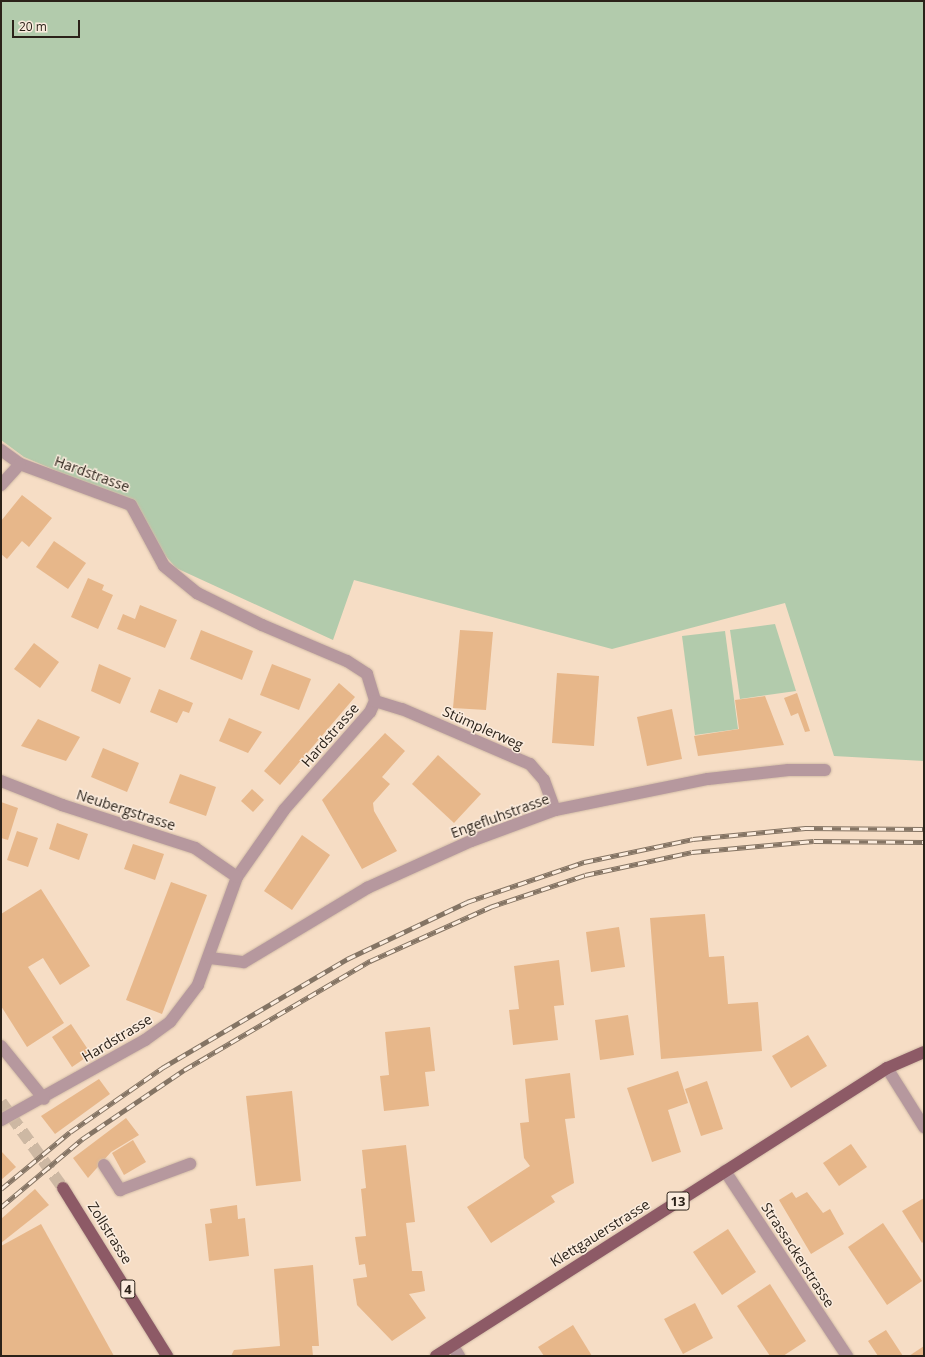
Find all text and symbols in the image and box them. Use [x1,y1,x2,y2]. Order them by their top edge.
scale bar [14,12,82,38]
text: 20 m [19,18,47,35]
street label: Hardstrasse [52,453,132,495]
street label: Hardstrasse [298,700,362,770]
street label: Stümplerweg [440,703,526,753]
street label: Neubergstrasse [74,786,178,834]
street label: Engefluhstrasse [448,790,552,842]
street label: Hardstrasse [79,1011,155,1065]
road number: 13 [666,1190,690,1212]
street label: Klettgauerstrasse [547,1196,653,1270]
street label: Zollstrasse [84,1199,136,1267]
street label: Strassackerstrasse [758,1200,838,1310]
road number: 4 [120,1278,136,1300]

